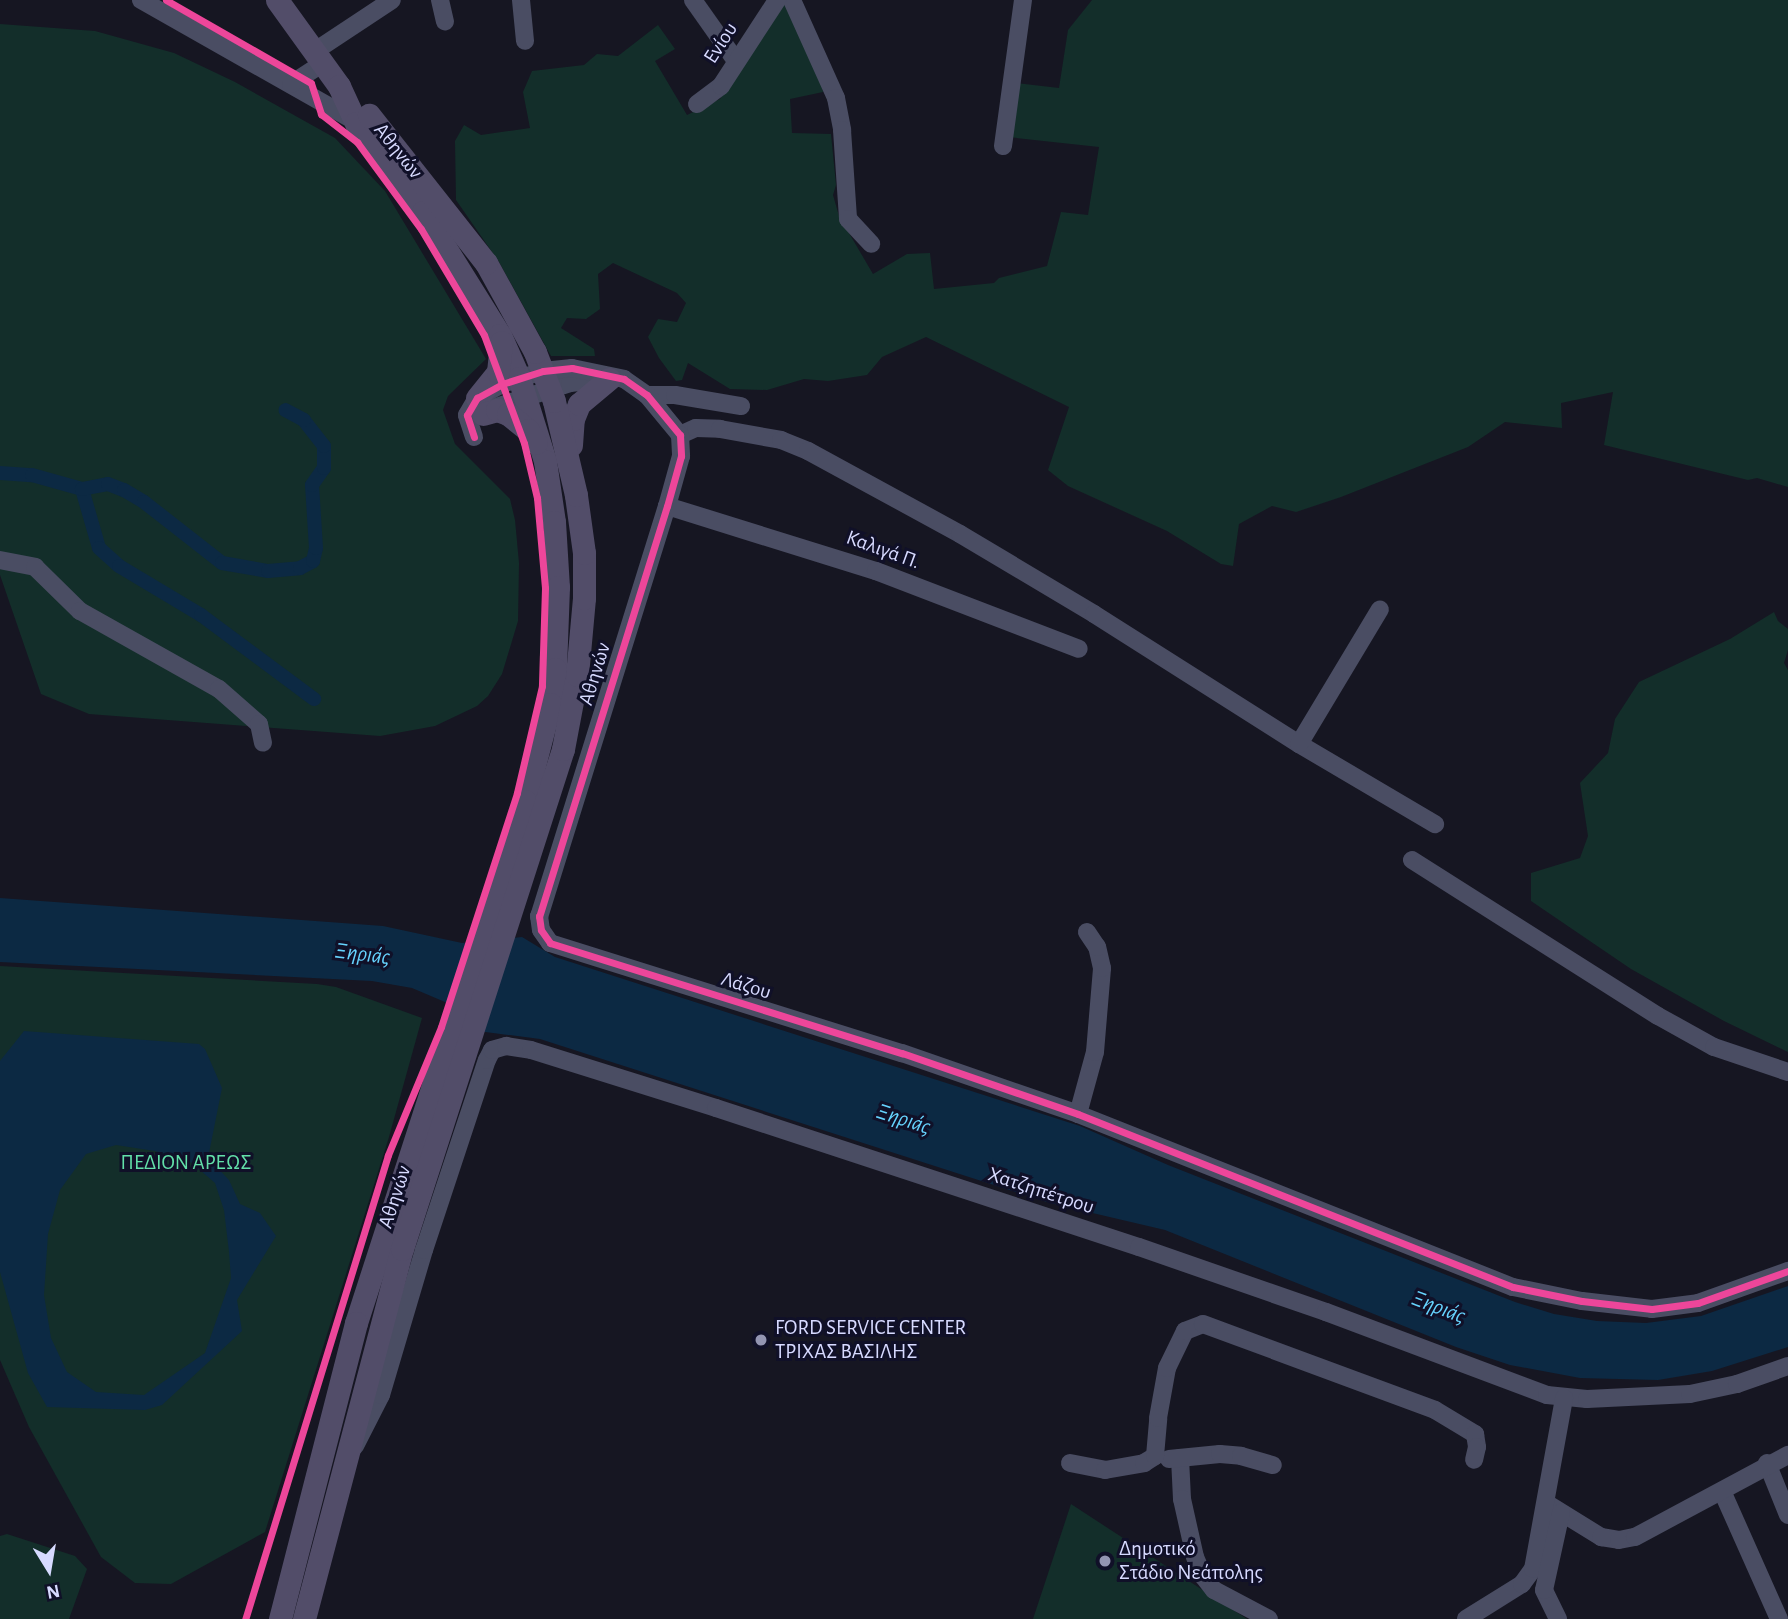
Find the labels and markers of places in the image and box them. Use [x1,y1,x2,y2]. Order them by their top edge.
place label: FORD SERVICE CENTER ΤΡΙΧΑΣ ΒΑΣΙΛΗΣ [775,1315,966,1365]
marker: FORD SERVICE CENTER ΤΡΙΧΑΣ ΒΑΣΙΛΗΣ [753,1332,769,1348]
place label: Δημοτικό Στάδιο Νεάπολης [1119,1536,1263,1586]
marker: Δημοτικό Στάδιο Νεάπολης [1097,1553,1113,1569]

